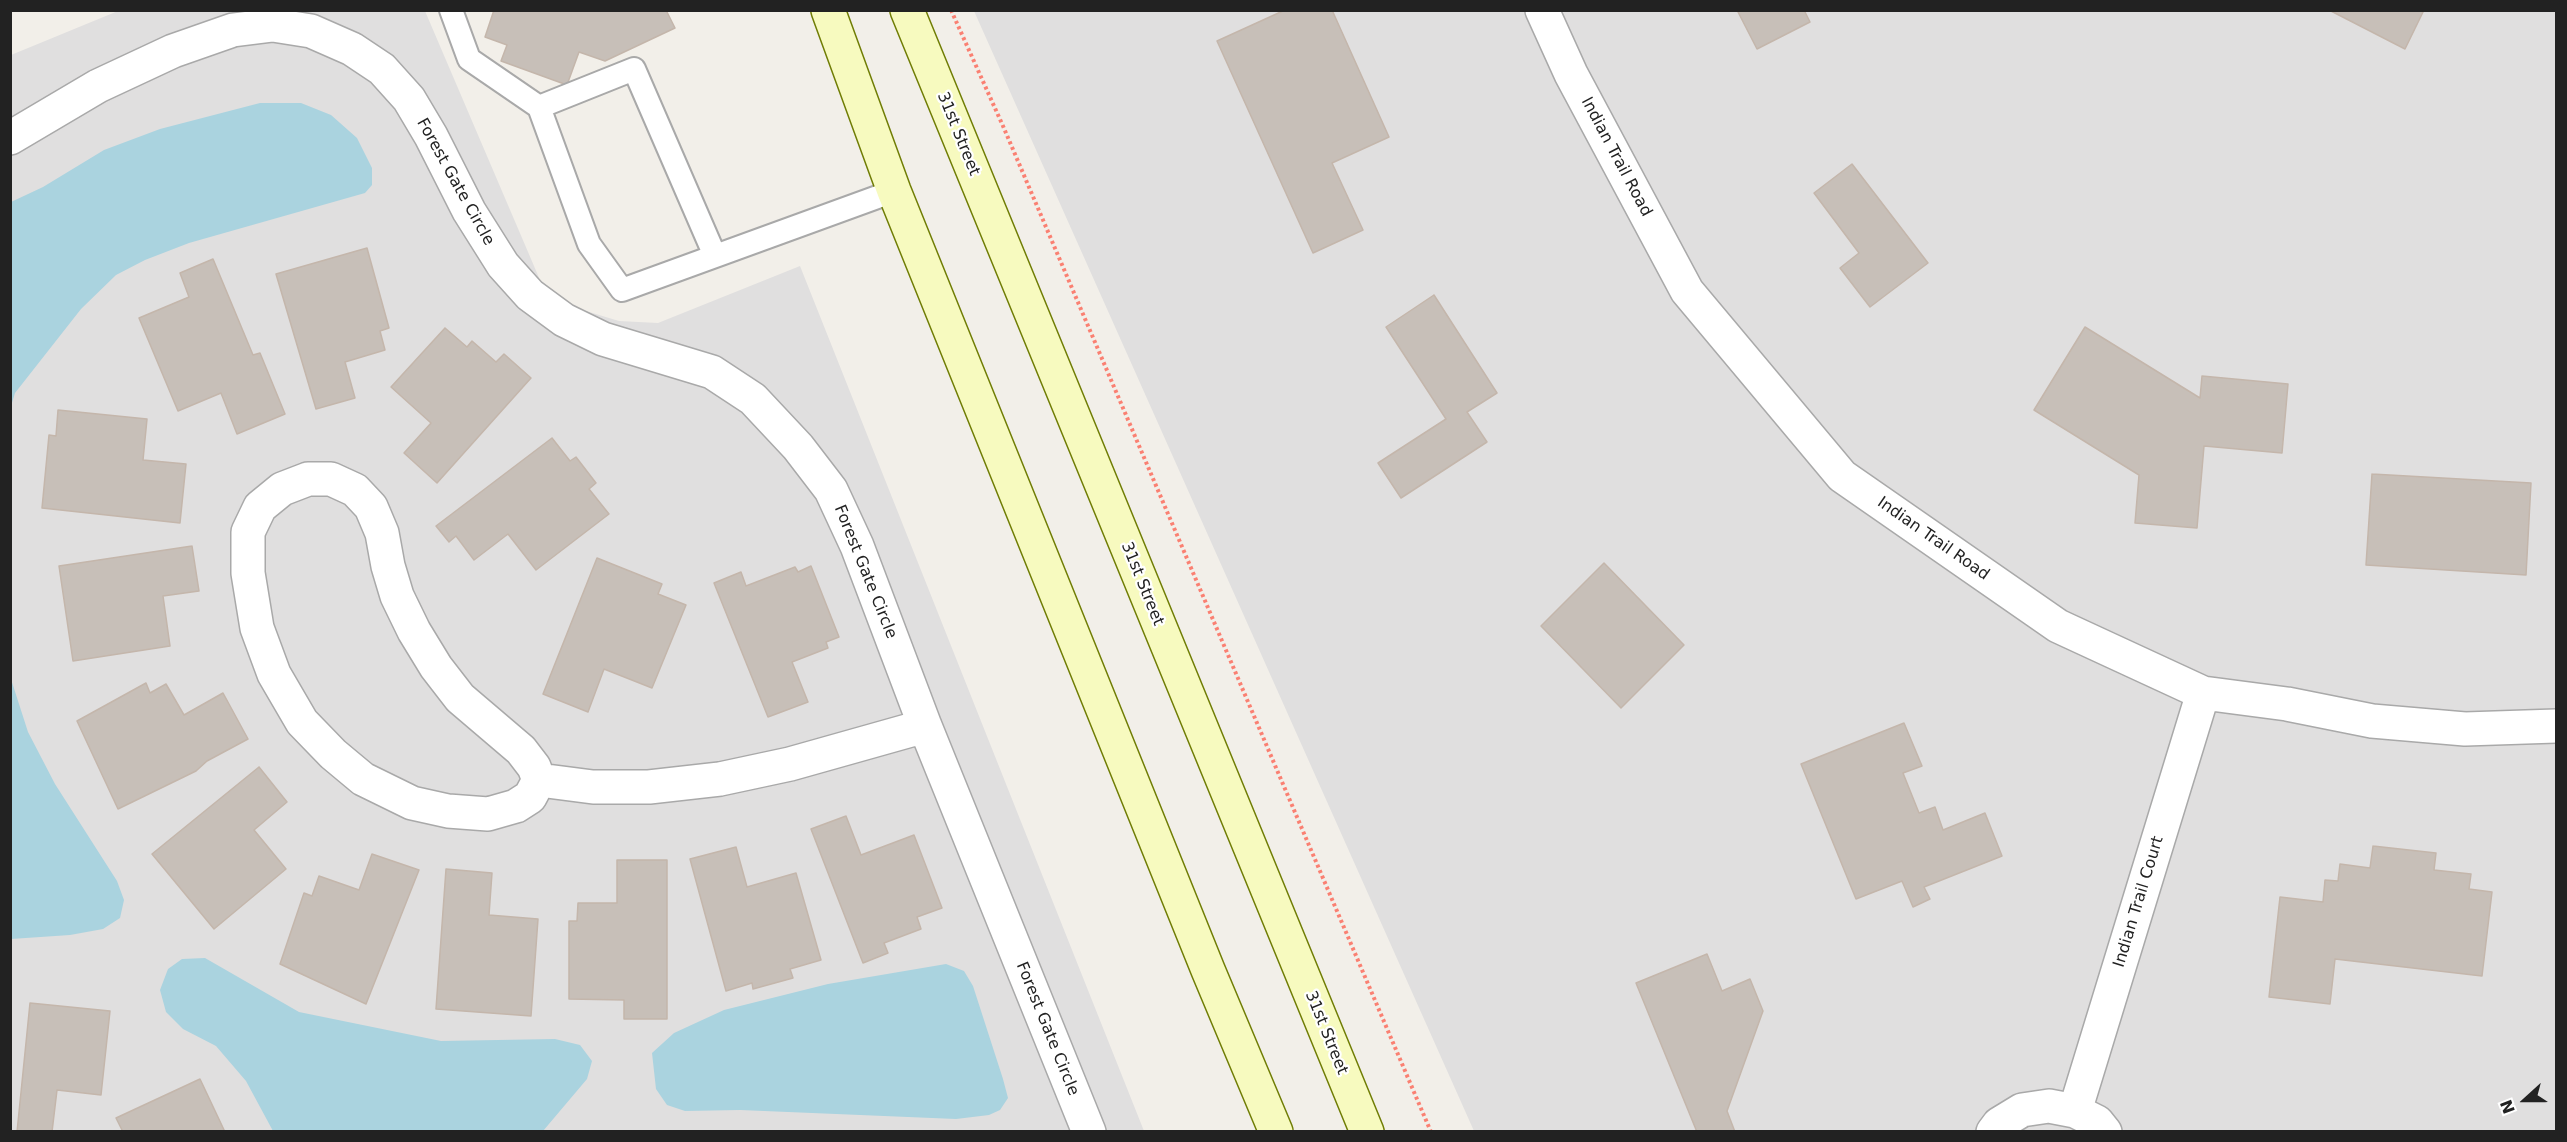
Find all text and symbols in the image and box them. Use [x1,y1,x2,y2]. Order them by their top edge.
street label: 31st Street [932,89,984,179]
street label: Indian Trail Road [1576,94,1656,220]
street label: Forest Gate Circle [412,115,498,249]
street label: Indian Trail Road [1873,493,1993,585]
street label: Forest Gate Circle [829,502,901,642]
street label: 31st Street [1116,539,1168,629]
street label: Indian Trail Court [2110,834,2168,970]
street label: Forest Gate Circle [1011,959,1083,1099]
street label: 31st Street [1300,988,1352,1078]
north arrow [2495,1070,2555,1130]
text: N [2496,1097,2519,1116]

